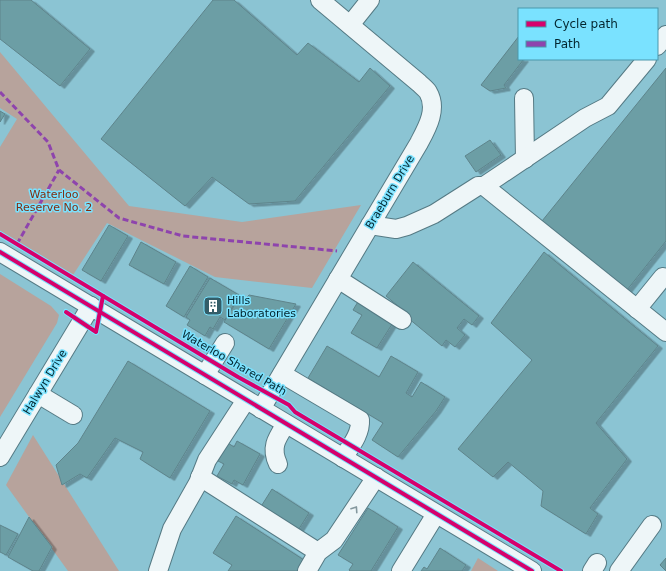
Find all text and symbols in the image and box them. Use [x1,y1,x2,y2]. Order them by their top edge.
legend [518,8,658,60]
text: Cycle path [554,17,618,31]
text: Path [554,37,580,51]
street label: Braeburn Drive [363,153,417,231]
park label: Waterloo Reserve No. 2 [16,188,92,214]
place label: Hills Laboratories [227,294,296,320]
building icon: Hills Laboratories [202,295,224,317]
street label: Waterloo Shared Path [179,328,289,398]
street label: Halwyn Drive [21,347,70,417]
one-way arrow [350,506,358,513]

